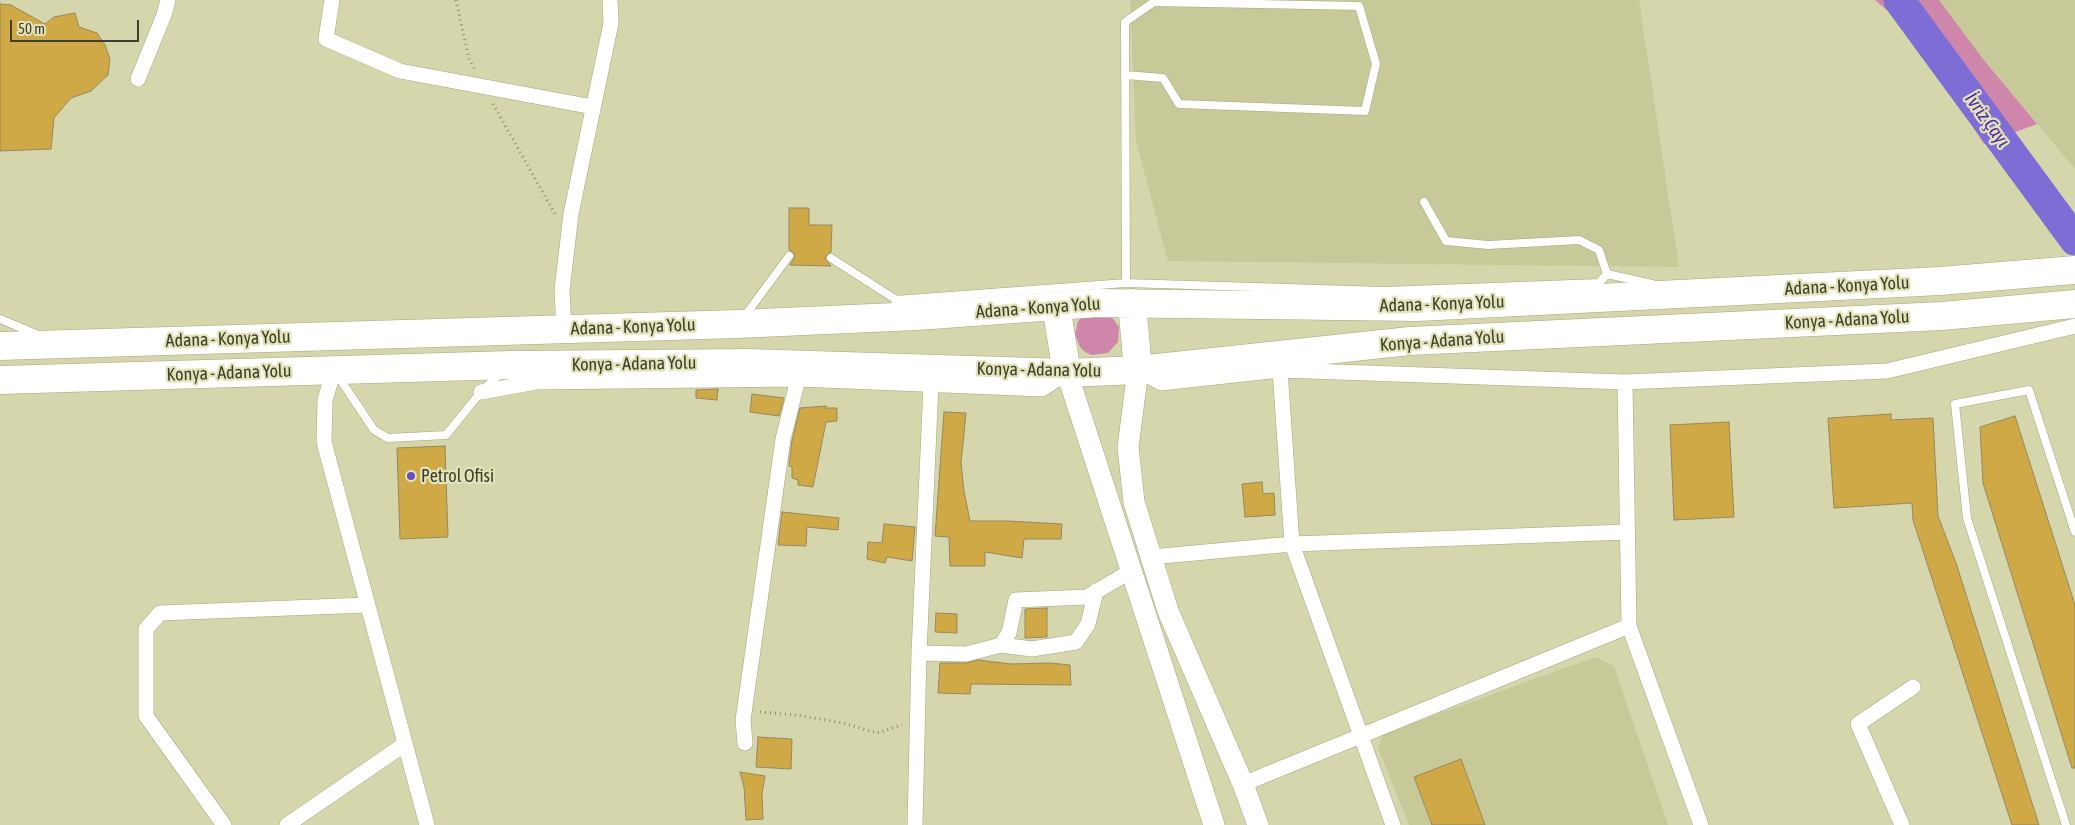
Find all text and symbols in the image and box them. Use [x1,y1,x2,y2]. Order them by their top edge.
scale bar [12,10,141,42]
text: 50 m [18,20,45,37]
water label: İvriz Çayı [1960,88,2014,152]
street label: Adana - Konya Yolu [1784,272,1910,300]
street label: Adana - Konya Yolu [1379,291,1505,317]
street label: Adana - Konya Yolu [975,293,1101,323]
street label: Konya - Adana Yolu [1784,306,1910,334]
street label: Adana - Konya Yolu [570,314,696,340]
street label: Adana - Konya Yolu [165,326,291,352]
street label: Konya - Adana Yolu [1379,326,1505,356]
street label: Konya - Adana Yolu [571,352,697,376]
street label: Konya - Adana Yolu [976,358,1102,382]
street label: Konya - Adana Yolu [166,360,292,386]
place label: Petrol Ofisi [421,465,494,487]
marker: Petrol Ofisi [405,470,417,482]

